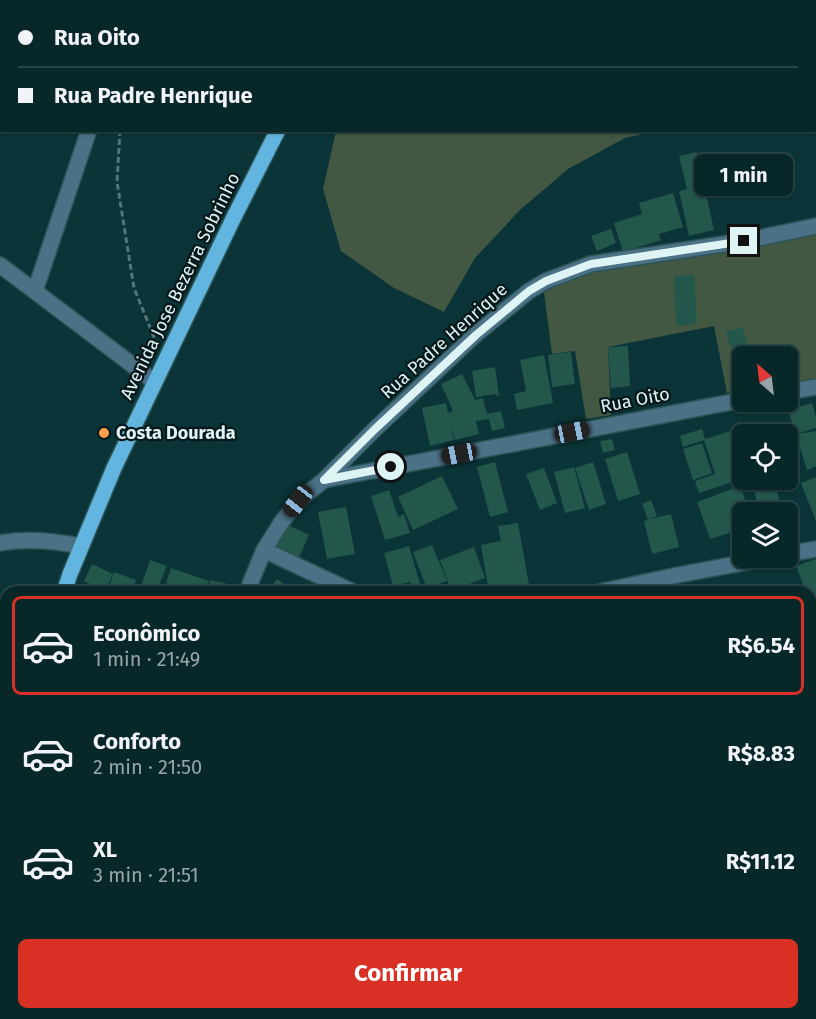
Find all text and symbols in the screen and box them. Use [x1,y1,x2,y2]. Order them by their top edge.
text: Rua Oito [54,24,140,51]
text: Rua Padre Henrique [54,82,253,109]
callout: 1 min [694,154,794,196]
text: 1 min [719,163,768,187]
street label: Avenida Jose Bezerra Sobrinho [115,169,245,403]
route end [730,227,757,254]
street label: Rua Padre Henrique [376,278,512,404]
north arrow [732,346,798,412]
map controls [732,346,798,568]
street label: Rua Oito [598,383,672,417]
car [553,420,591,444]
place label: Costa Dourada [116,422,236,444]
button: locate [732,424,798,490]
marker: Costa Dourada [97,426,111,440]
car [440,442,478,466]
route start [377,453,404,480]
car [280,481,316,521]
button: layers [732,502,798,568]
icon: car [21,619,75,673]
text: Econômico [93,620,200,647]
text: R$6.54 [727,632,795,659]
text: 1 min · 21:49 [93,647,200,671]
icon: car [21,727,75,781]
text: Conforto [93,728,181,755]
text: R$8.83 [727,740,795,767]
text: 2 min · 21:50 [93,755,202,779]
icon: car [21,835,75,889]
text: XL [93,836,117,863]
text: R$11.12 [726,848,795,875]
text: 3 min · 21:51 [93,863,199,887]
button: Confirmar [18,939,798,1008]

